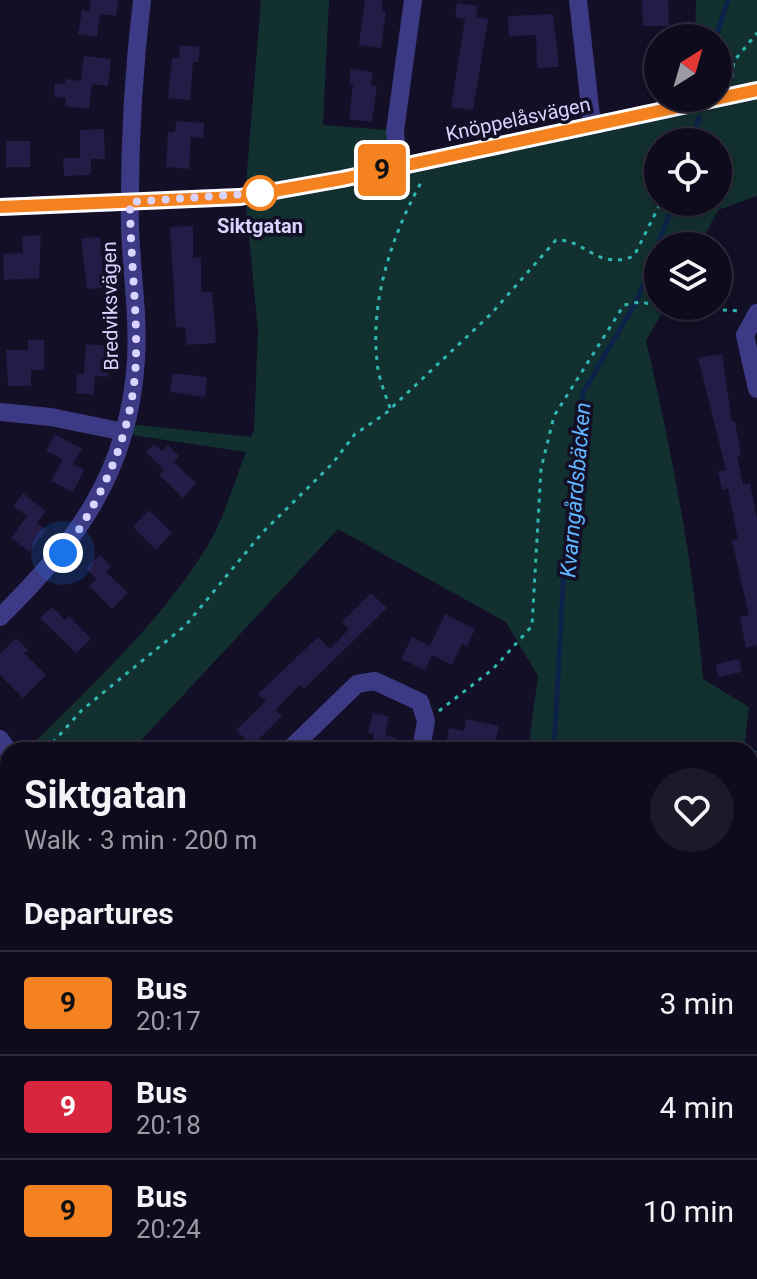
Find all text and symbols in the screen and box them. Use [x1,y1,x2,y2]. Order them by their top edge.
north arrow [644,24,732,112]
map controls [644,24,732,320]
street label: Knöppelåsvägen [444,92,592,146]
button: locate [644,128,732,216]
line badge: 9 [356,144,408,196]
text: 9 [374,153,390,186]
marker: Siktgatan [243,176,277,210]
place label: Siktgatan [217,214,303,238]
button: layers [644,232,732,320]
street label: Bredviksvägen [97,241,123,371]
water label: Kvarngårdsbäcken [555,401,596,579]
your location [43,533,83,573]
button: heart [650,768,734,852]
text: Siktgatan [24,773,187,817]
text: Walk · 3 min · 200 m [24,825,257,855]
text: Departures [24,896,174,931]
text: Bus [136,971,187,1006]
text: 9 [60,986,76,1019]
text: 3 min [660,986,734,1021]
text: 20:17 [136,1006,201,1036]
text: Bus [136,1075,187,1110]
text: 9 [60,1090,76,1123]
text: 4 min [660,1090,734,1125]
text: 20:18 [136,1110,201,1140]
text: Bus [136,1179,187,1214]
text: 9 [60,1194,76,1227]
text: 10 min [643,1194,734,1229]
text: 20:24 [136,1214,201,1244]

